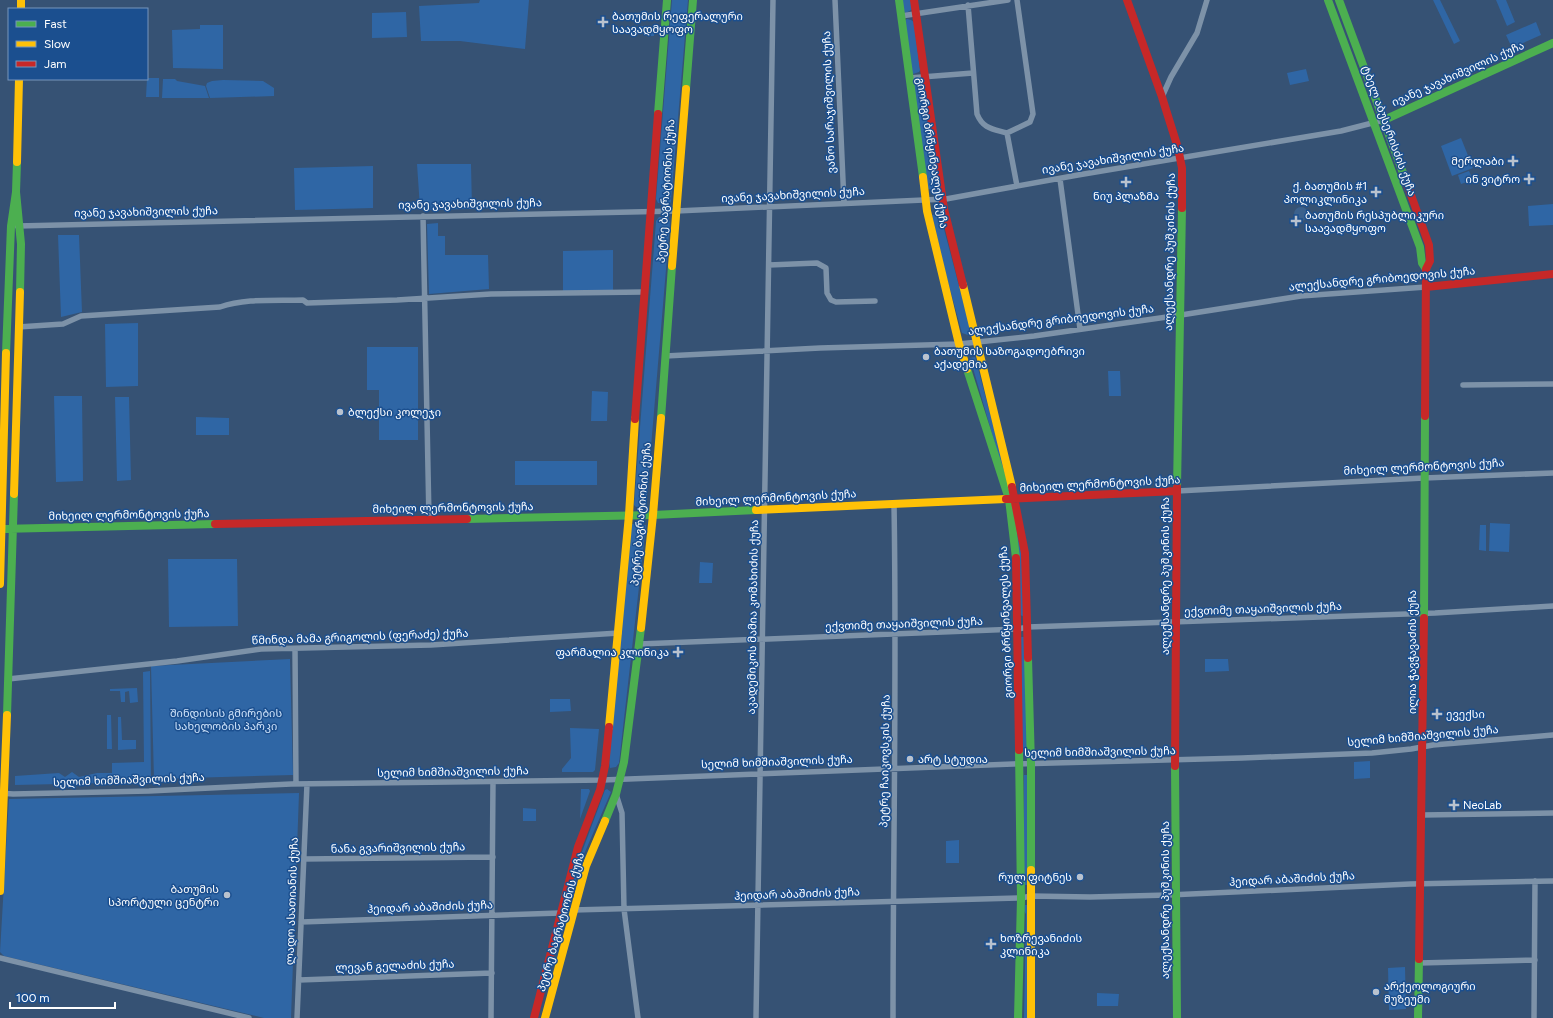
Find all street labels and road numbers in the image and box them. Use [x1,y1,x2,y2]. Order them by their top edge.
street label: ვანო სარაჯიშვილის ქუჩა [820,31,838,173]
street label: ივანე ჯავახიშვილის ქუჩა [1390,39,1526,109]
street label: ტბელ აბუსერისძის ქუჩა [1359,64,1419,198]
street label: გიორგი ბრწყინვალეს ქუჩა [914,77,950,229]
street label: პეტრე ბაგრატიონის ქუჩა [654,119,678,263]
street label: ივანე ჯავახიშვილის ქუჩა [1041,141,1185,177]
street label: ალექსანდრე პუშკინის ქუჩა [1162,173,1178,331]
street label: ივანე ჯავახიშვილის ქუჩა [721,185,865,205]
street label: ივანე ჯავახიშვილის ქუჩა [398,196,542,212]
street label: ივანე ჯავახიშვილის ქუჩა [74,204,218,220]
street label: ალექსანდრე გრიბოედოვის ქუჩა [1288,264,1476,294]
street label: ალექსანდრე გრიბოედოვის ქუჩა [967,302,1155,338]
street label: პეტრე ბაგრატიონის ქუჩა [628,442,654,586]
street label: მიხეილ ლერმონტოვის ქუჩა [1343,456,1505,478]
street label: მიხეილ ლერმონტოვის ქუჩა [1019,473,1181,495]
street label: მიხეილ ლერმონტოვის ქუჩა [695,487,857,509]
street label: ალექსანდრე პუშკინის ქუჩა [1159,497,1172,655]
street label: მიხეილ ლერმონტოვის ქუჩა [372,500,534,516]
street label: მიხეილ ლერმონტოვის ქუჩა [48,507,210,523]
street label: აკადემიკოს მამია კომახიძის ქუჩა [745,519,761,715]
street label: გიორგი ბრწყინვალეს ქუჩა [997,545,1015,699]
street label: ილია ჭავჭავაძის ქუჩა [1406,590,1419,714]
street label: ექვთიმე თაყაიშვილის ქუჩა [1184,600,1342,618]
street label: ექვთიმე თაყაიშვილის ქუჩა [825,615,983,633]
street label: წმინდა მამა გრიგოლის (ფერაძე) ქუჩა [251,627,469,647]
street label: პეტრე ჩაიკოვსკის ქუჩა [877,694,893,828]
street label: სელიმ ხიმშიაშვილის ქუჩა [1347,723,1499,749]
street label: სელიმ ხიმშიაშვილის ქუჩა [1024,744,1176,760]
street label: სელიმ ხიმშიაშვილის ქუჩა [701,753,853,771]
street label: სელიმ ხიმშიაშვილის ქუჩა [377,764,529,780]
street label: სელიმ ხიმშიაშვილის ქუჩა [53,771,205,789]
street label: ალექსანდრე პუშკინის ქუჩა [1159,821,1172,979]
street label: ლადო ასათიანის ქუჩა [283,837,301,965]
street label: ნანა გვარიშვილის ქუჩა [331,840,465,856]
street label: პეტრე ბაგრატიონის ქუჩა [535,851,587,993]
street label: ჰეიდარ აბაშიძის ქუჩა [1229,869,1355,889]
street label: ჰეიდარ აბაშიძის ქუჩა [734,885,860,903]
street label: ჰეიდარ აბაშიძის ქუჩა [367,898,493,916]
street label: ლევან გელაძის ქუჩა [335,957,455,975]

